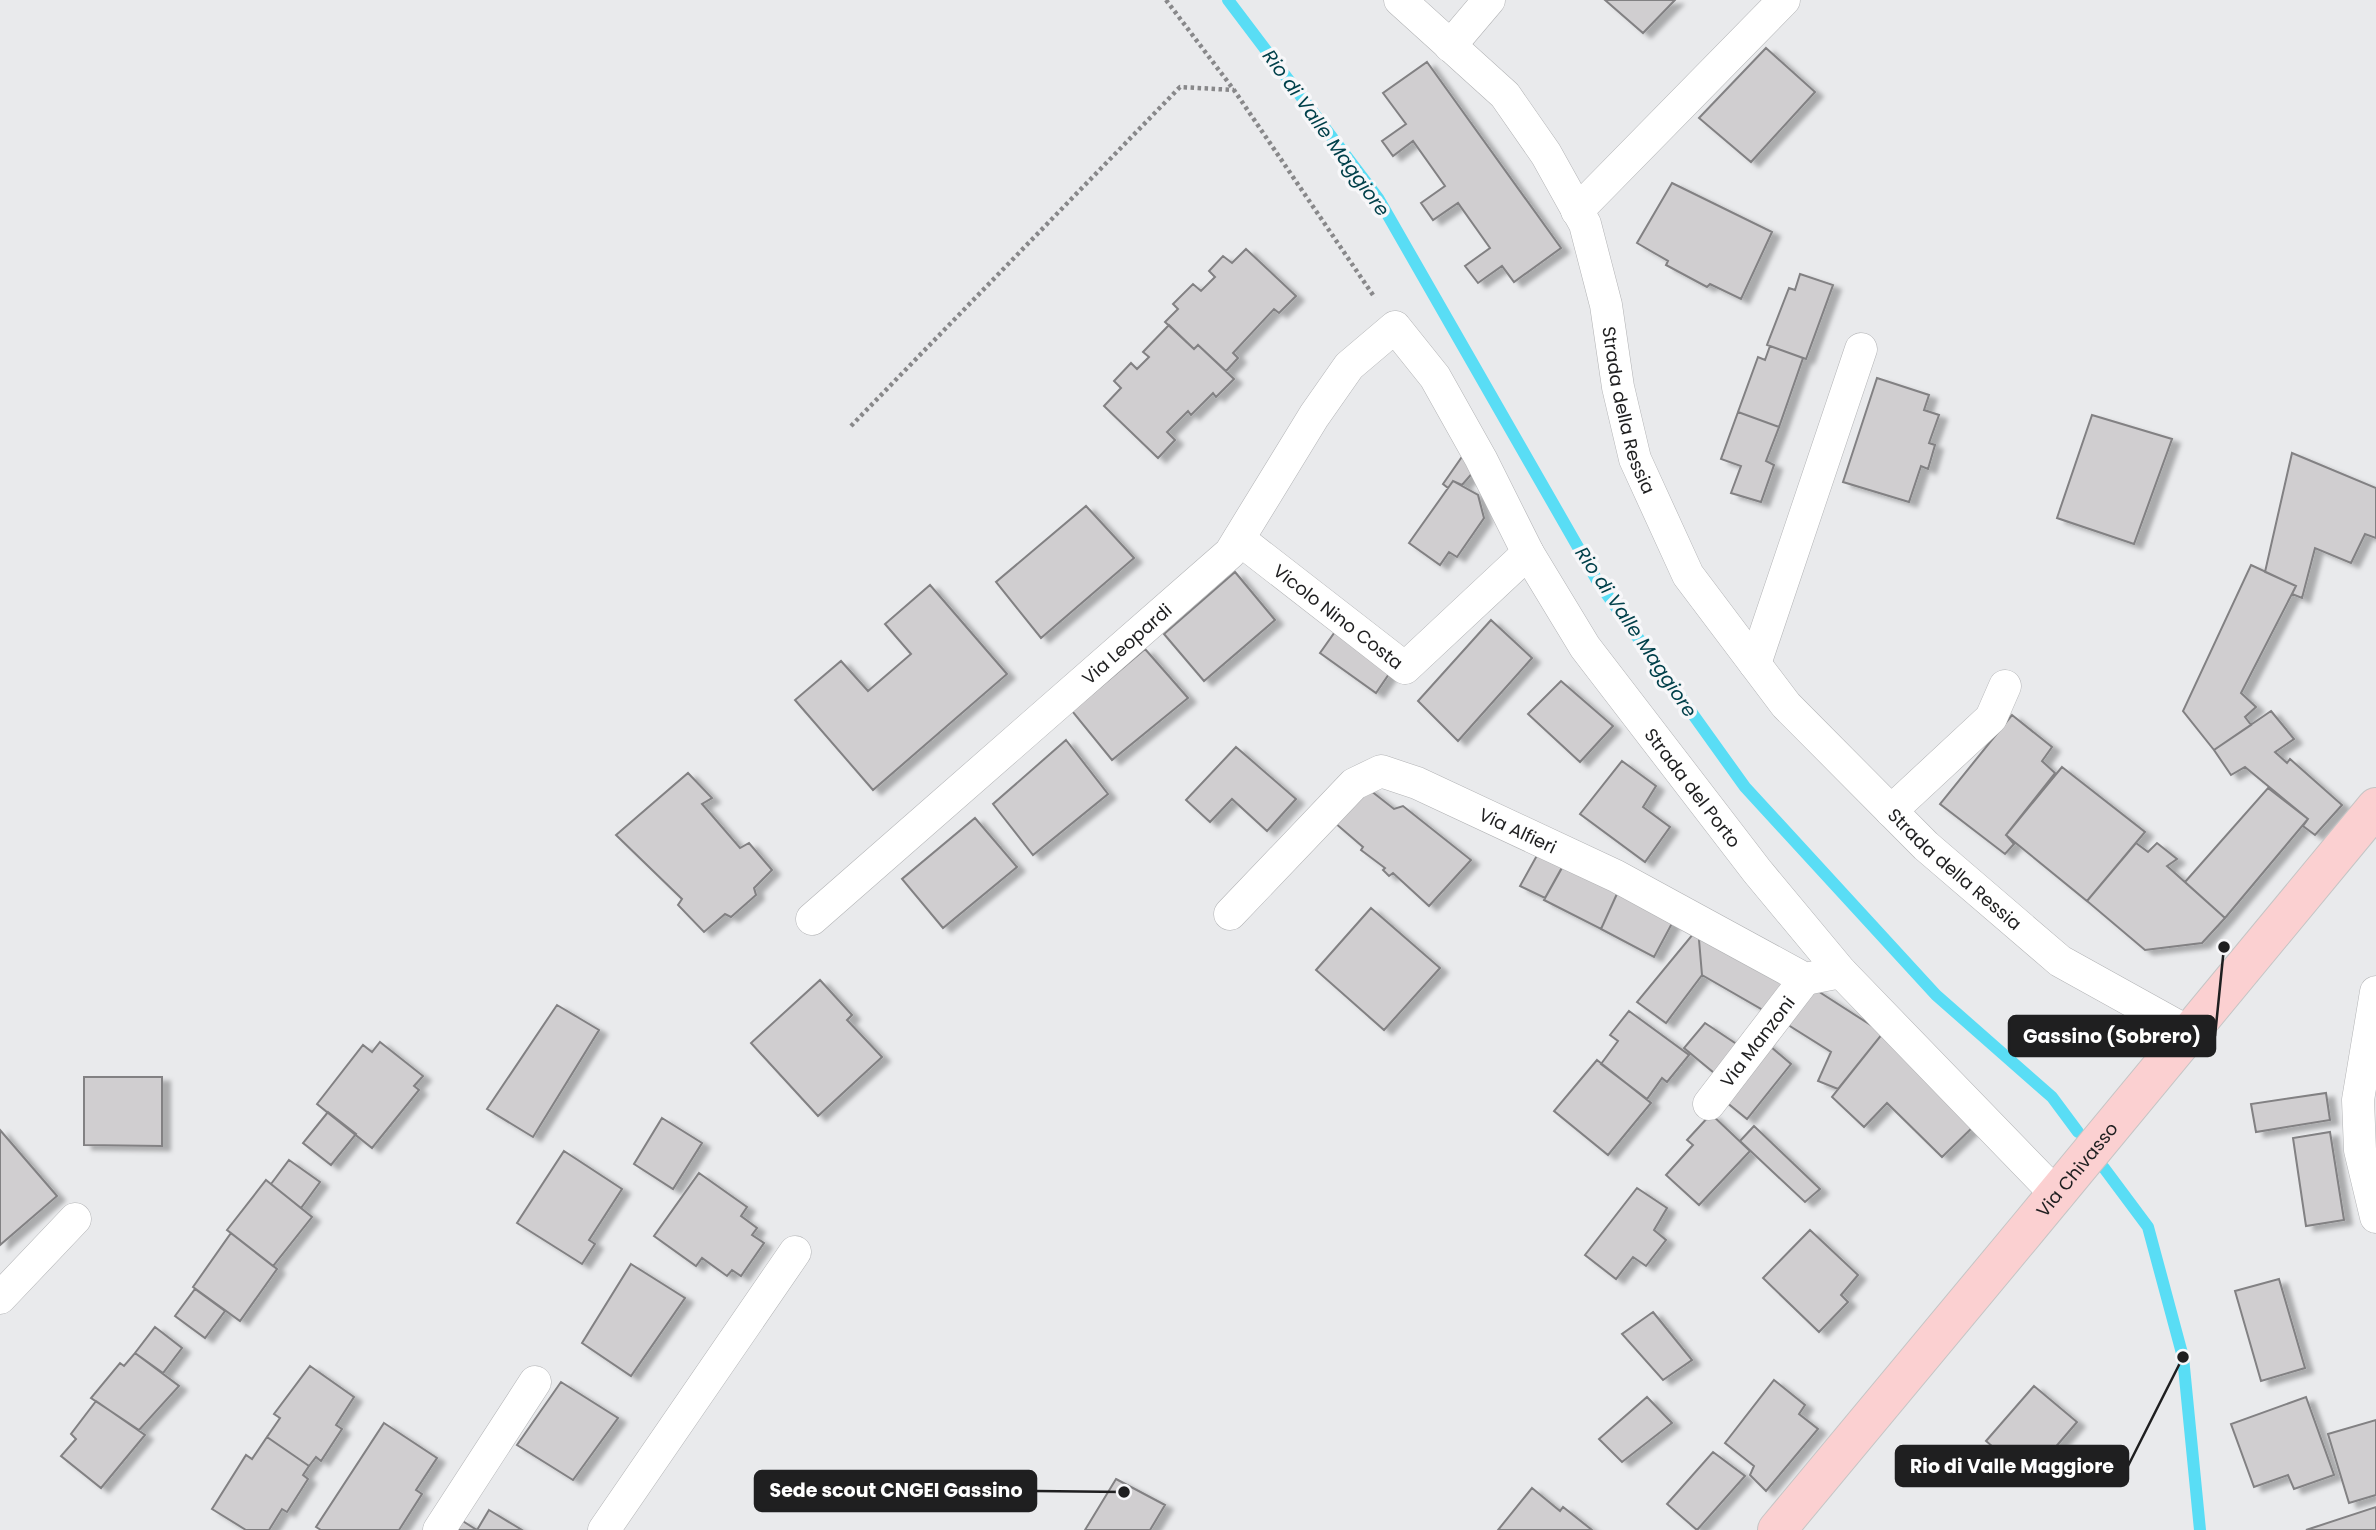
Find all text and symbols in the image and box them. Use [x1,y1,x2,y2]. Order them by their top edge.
water label: Rio di Valle Maggiore [1256,44,1396,222]
street label: Strada della Ressia [1597,325,1662,498]
water label: Rio di Valle Maggiore [1569,541,1703,723]
street label: Vicolo Nino Costa [1268,558,1409,675]
street label: Via Leopardi [1076,597,1177,690]
street label: Strada del Porto [1639,723,1747,853]
street label: Via Alfieri [1475,801,1561,859]
street label: Strada della Ressia [1883,802,2027,935]
street label: Via Manzoni [1714,991,1800,1092]
callout: Gassino (Sobrero) [2009,1016,2215,1056]
text: Gassino (Sobrero) [2023,1023,2201,1050]
street label: Via Chivasso [2030,1116,2123,1222]
callout: Rio di Valle Maggiore [1896,1446,2128,1486]
text: Rio di Valle Maggiore [1910,1453,2114,1480]
callout: Sede scout CNGEI Gassino [755,1471,1036,1511]
text: Sede scout CNGEI Gassino [769,1477,1023,1504]

